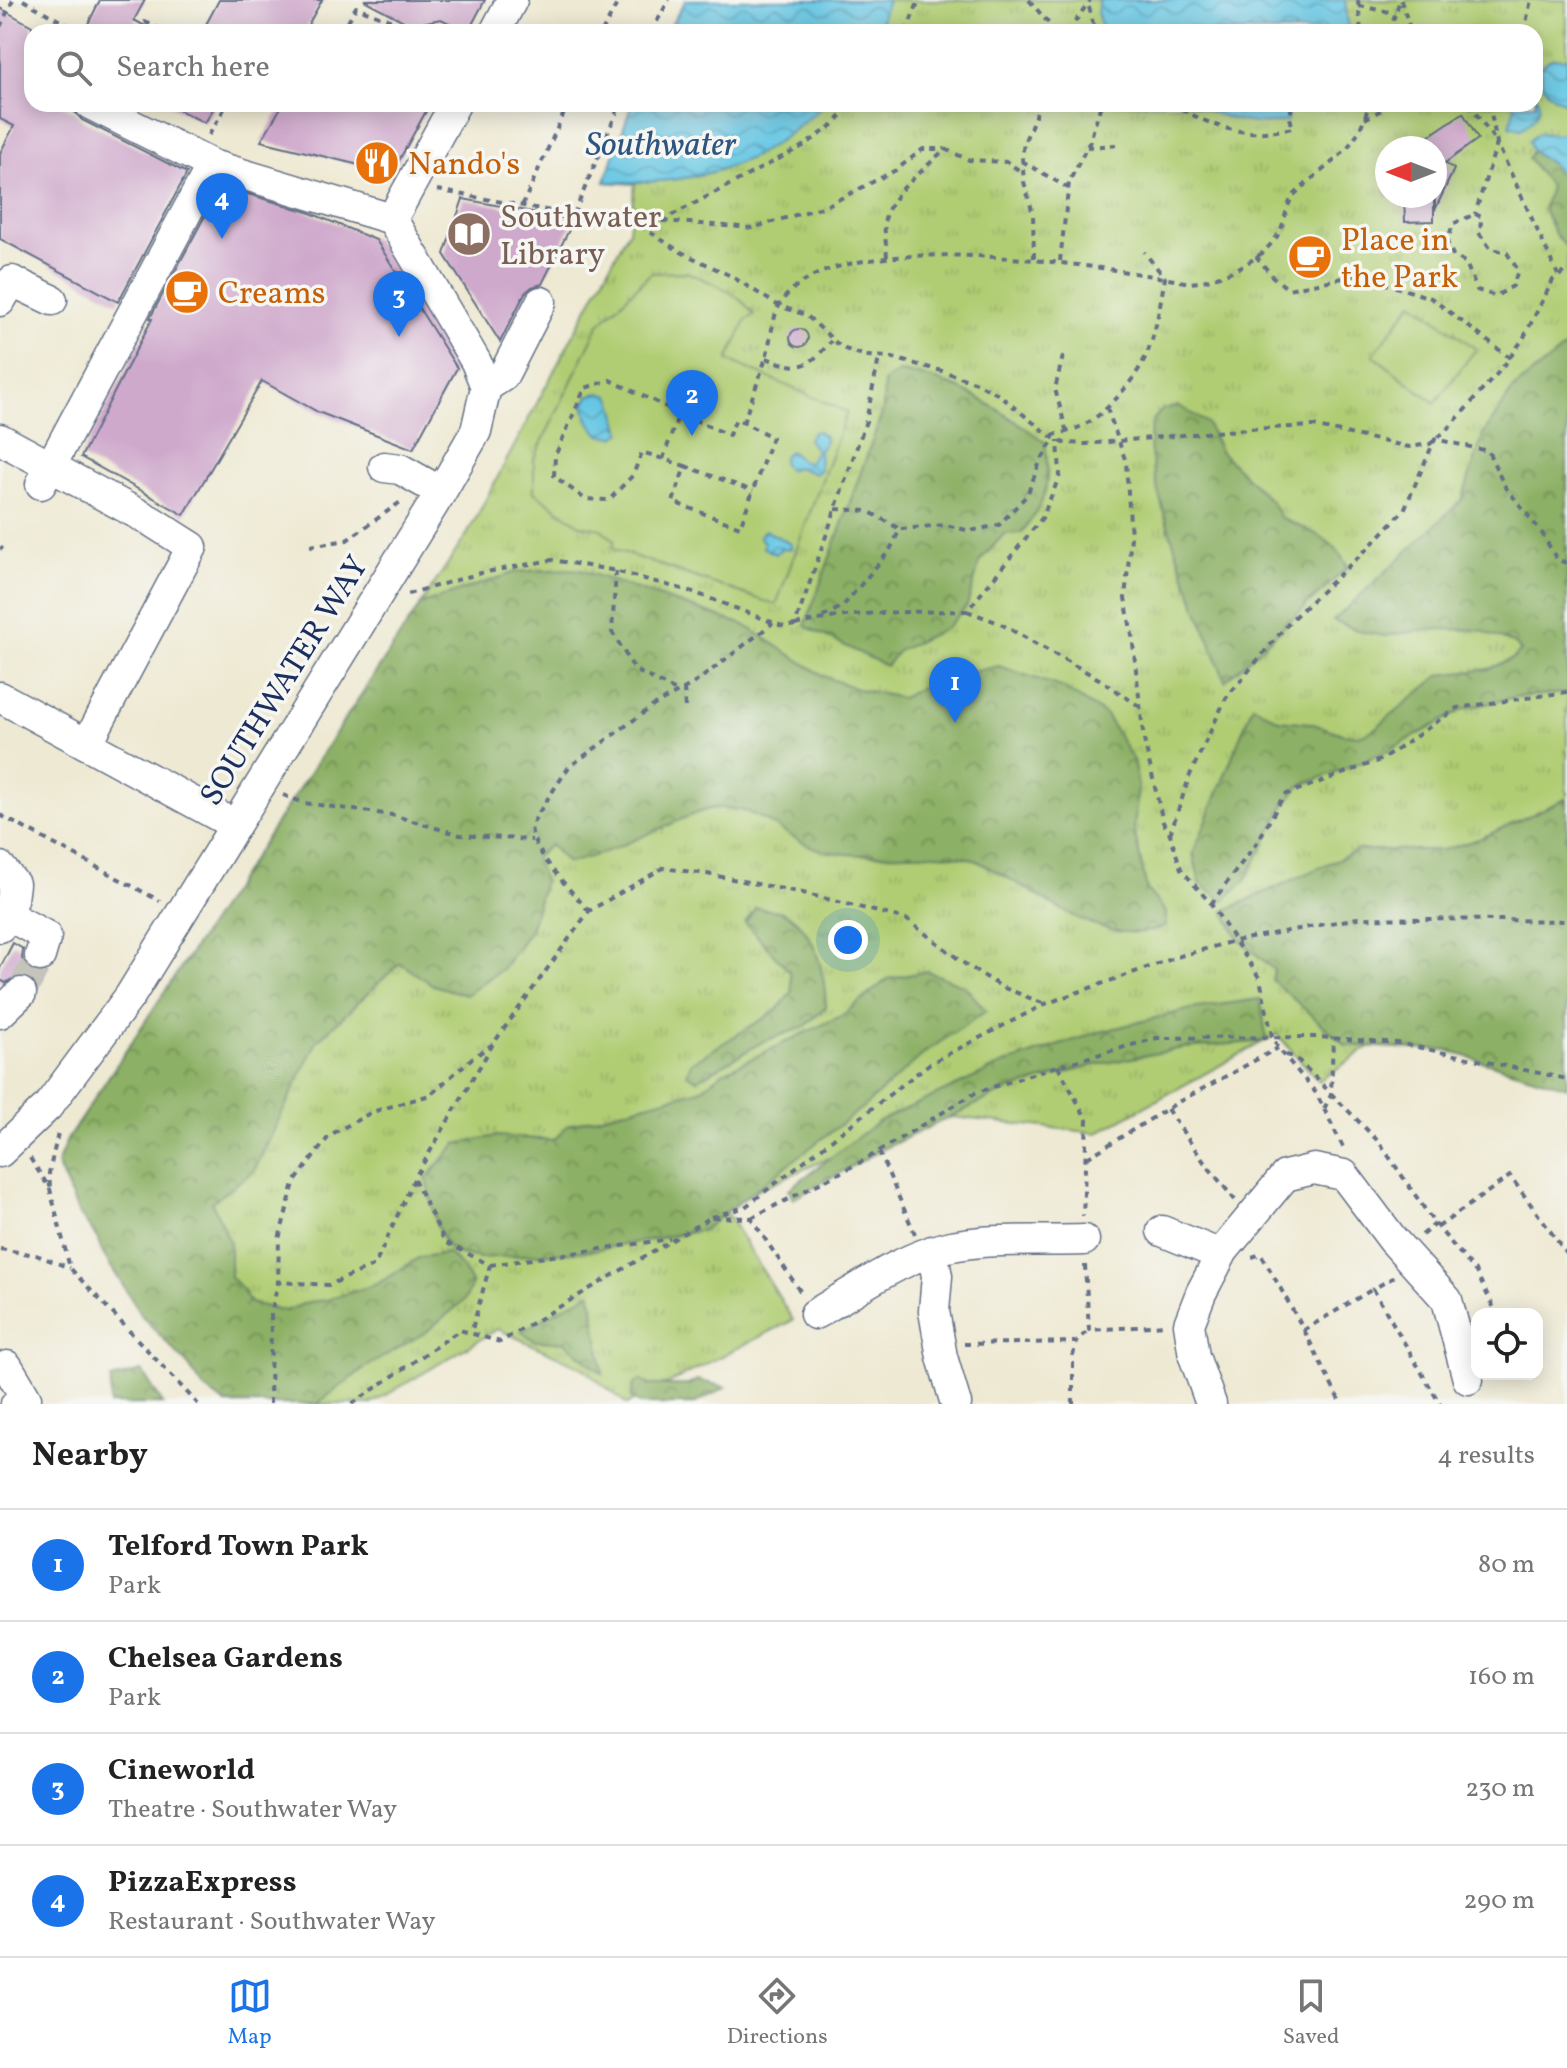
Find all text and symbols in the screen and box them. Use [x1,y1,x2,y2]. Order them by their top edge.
search box [24,24,1543,112]
icon: search [52,46,96,90]
text: Search here [116,47,270,89]
water label: Southwater [585,123,737,170]
north arrow [1375,136,1447,208]
restaurant icon: Nando's [353,139,401,187]
place label: Nando's [408,144,520,188]
pin: 4 [196,173,248,239]
place label: Southwater Library [500,197,661,278]
library icon: Southwater Library [445,210,493,258]
place label: Place in the Park [1341,220,1458,301]
cafe icon: Place in the Park [1286,233,1334,281]
cafe icon: Creams [163,268,211,316]
pin: 3 [373,271,425,337]
place label: Creams [218,273,325,317]
pin: 2 [666,370,718,436]
street label: SOUTHWATER WAY [191,548,380,815]
pin: 1 [929,657,981,723]
your location [828,920,868,960]
map controls [1471,1308,1543,1380]
button: locate [1471,1308,1543,1380]
text: Nearby [32,1433,148,1480]
text: 4 results [1437,1438,1535,1474]
text: Telford Town Park [108,1526,369,1568]
text: 1 [53,1547,63,1583]
text: 80 m [1478,1547,1535,1583]
text: Park [108,1568,161,1604]
text: Chelsea Gardens [108,1638,343,1680]
text: 2 [51,1659,65,1695]
text: 160 m [1468,1659,1535,1695]
text: Park [108,1680,161,1716]
text: Cineworld [108,1750,255,1792]
text: 3 [51,1771,65,1807]
text: 230 m [1465,1771,1535,1807]
text: Theatre · Southwater Way [108,1792,397,1828]
text: PizzaExpress [108,1862,297,1904]
text: 4 [50,1883,66,1919]
text: 290 m [1463,1883,1535,1919]
text: Restaurant · Southwater Way [108,1904,436,1940]
tab: Map [228,1974,272,2053]
tab: Directions [727,1974,828,2053]
tab: Saved [1283,1974,1339,2053]

